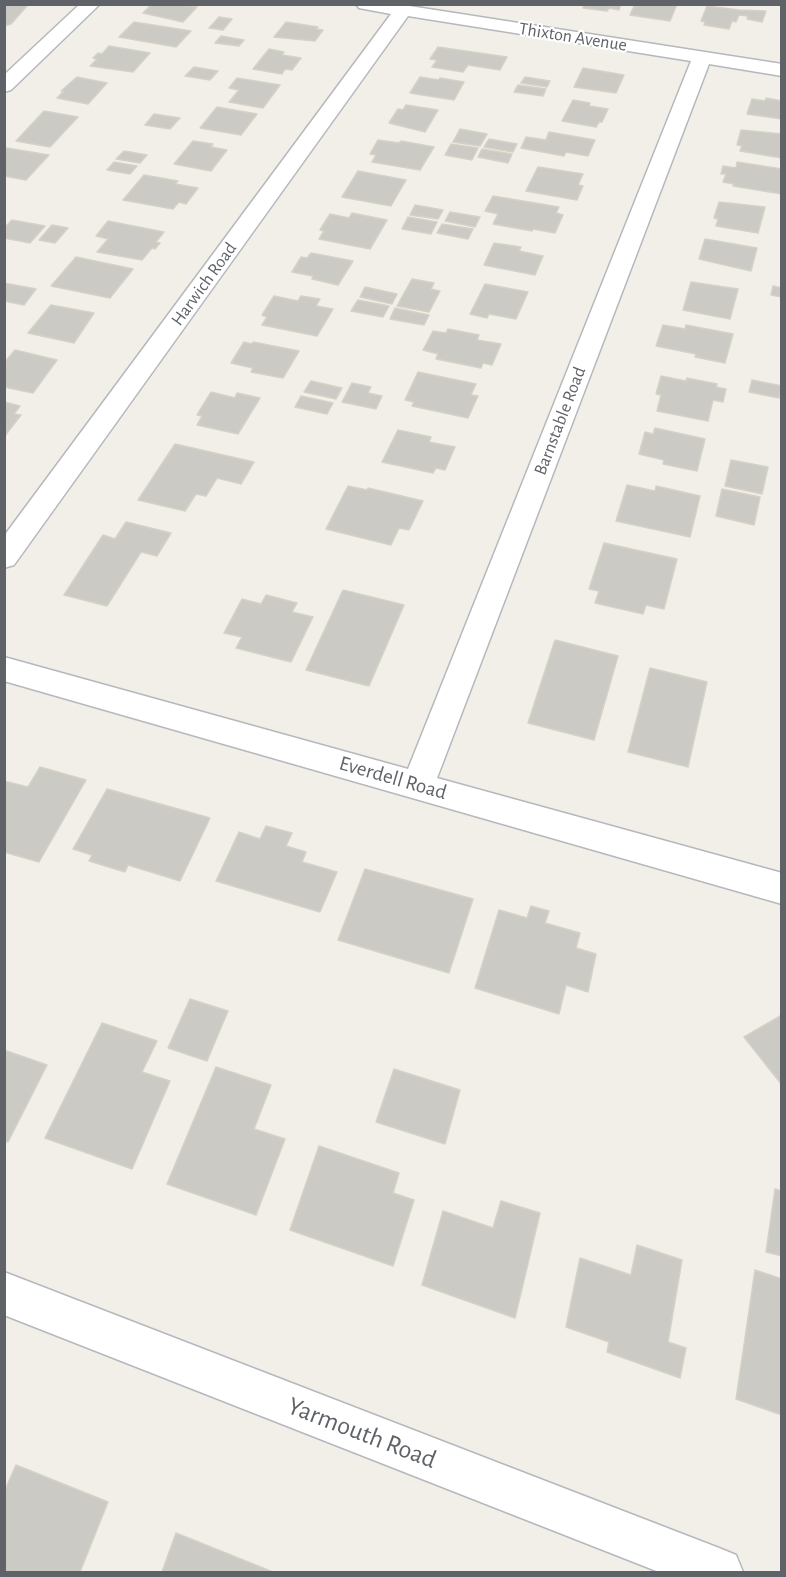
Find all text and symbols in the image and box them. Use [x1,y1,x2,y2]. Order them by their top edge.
street label: Thixton Avenue [517,18,629,56]
street label: Harwich Road [167,238,241,330]
street label: Barnstable Road [529,364,591,478]
street label: Everdell Road [336,751,450,805]
street label: Yarmouth Road [283,1390,441,1476]

